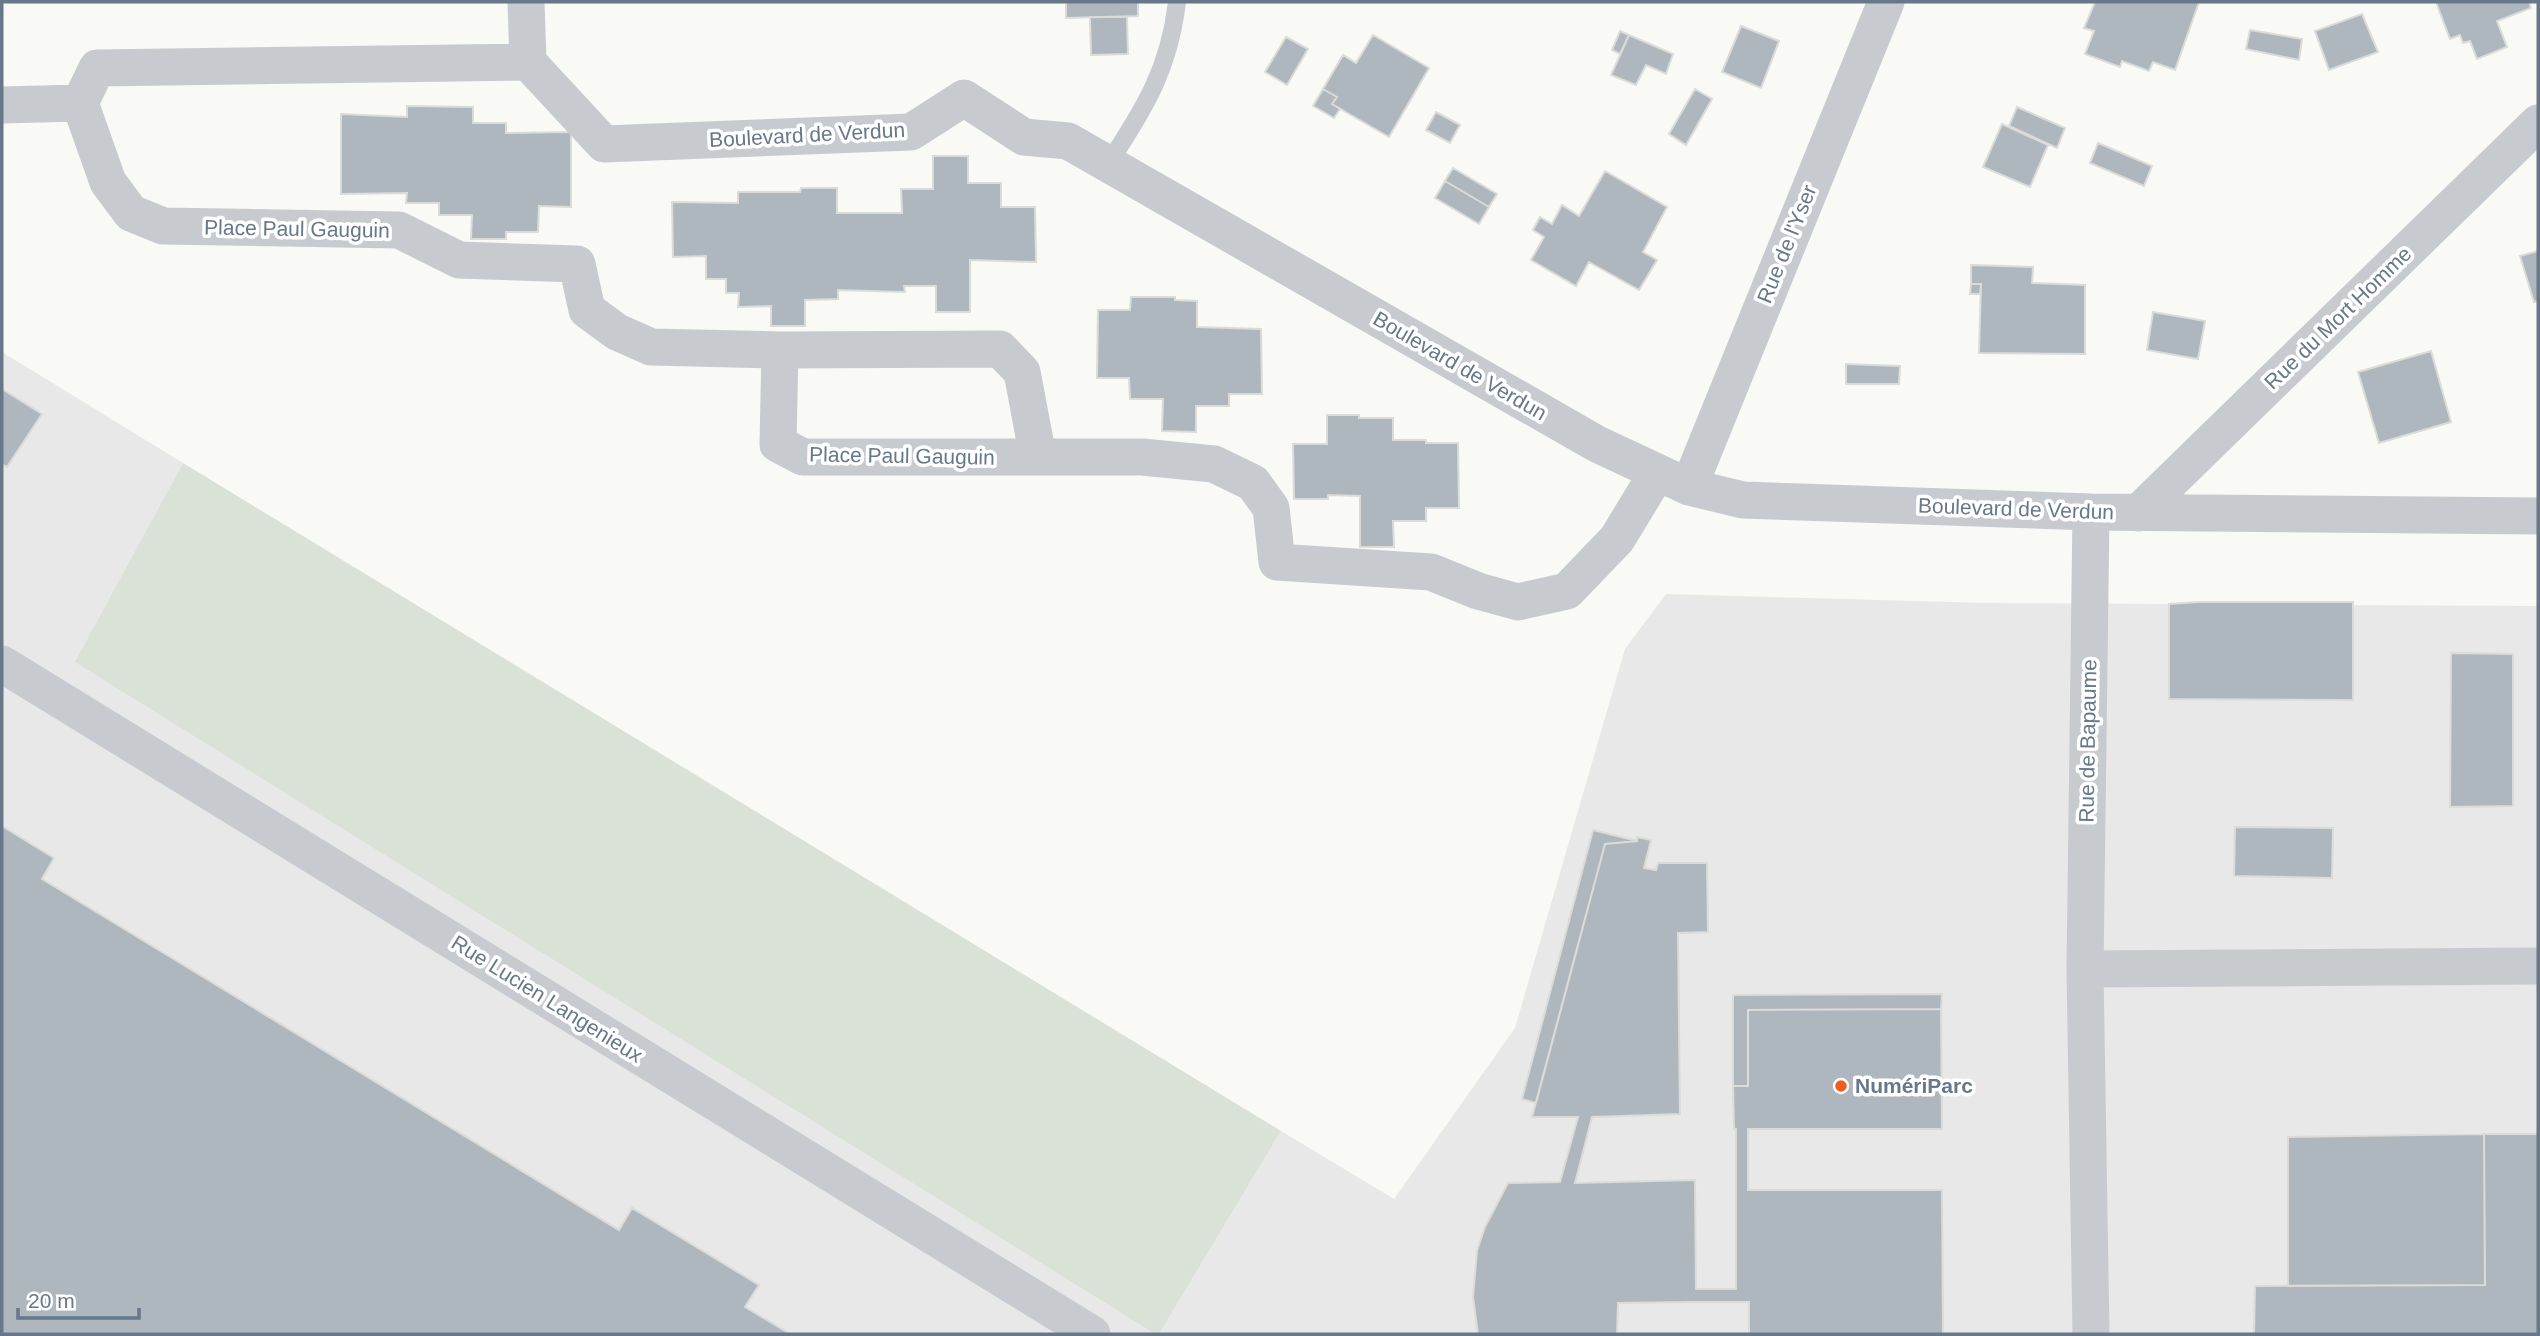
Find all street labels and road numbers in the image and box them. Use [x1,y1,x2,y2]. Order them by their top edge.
street label: Boulevard de Verdun [708,118,906,151]
street label: Rue de l'Yser [1752,181,1821,306]
street label: Place Paul Gauguin [204,215,390,242]
street label: Rue du Mort Homme [2260,242,2416,394]
street label: Boulevard de Verdun [1370,307,1551,425]
street label: Place Paul Gauguin [809,442,995,469]
street label: Boulevard de Verdun [1918,494,2114,523]
street label: Rue de Bapaume [2075,659,2100,823]
street label: Rue Lucien Langenieux [448,930,647,1067]

